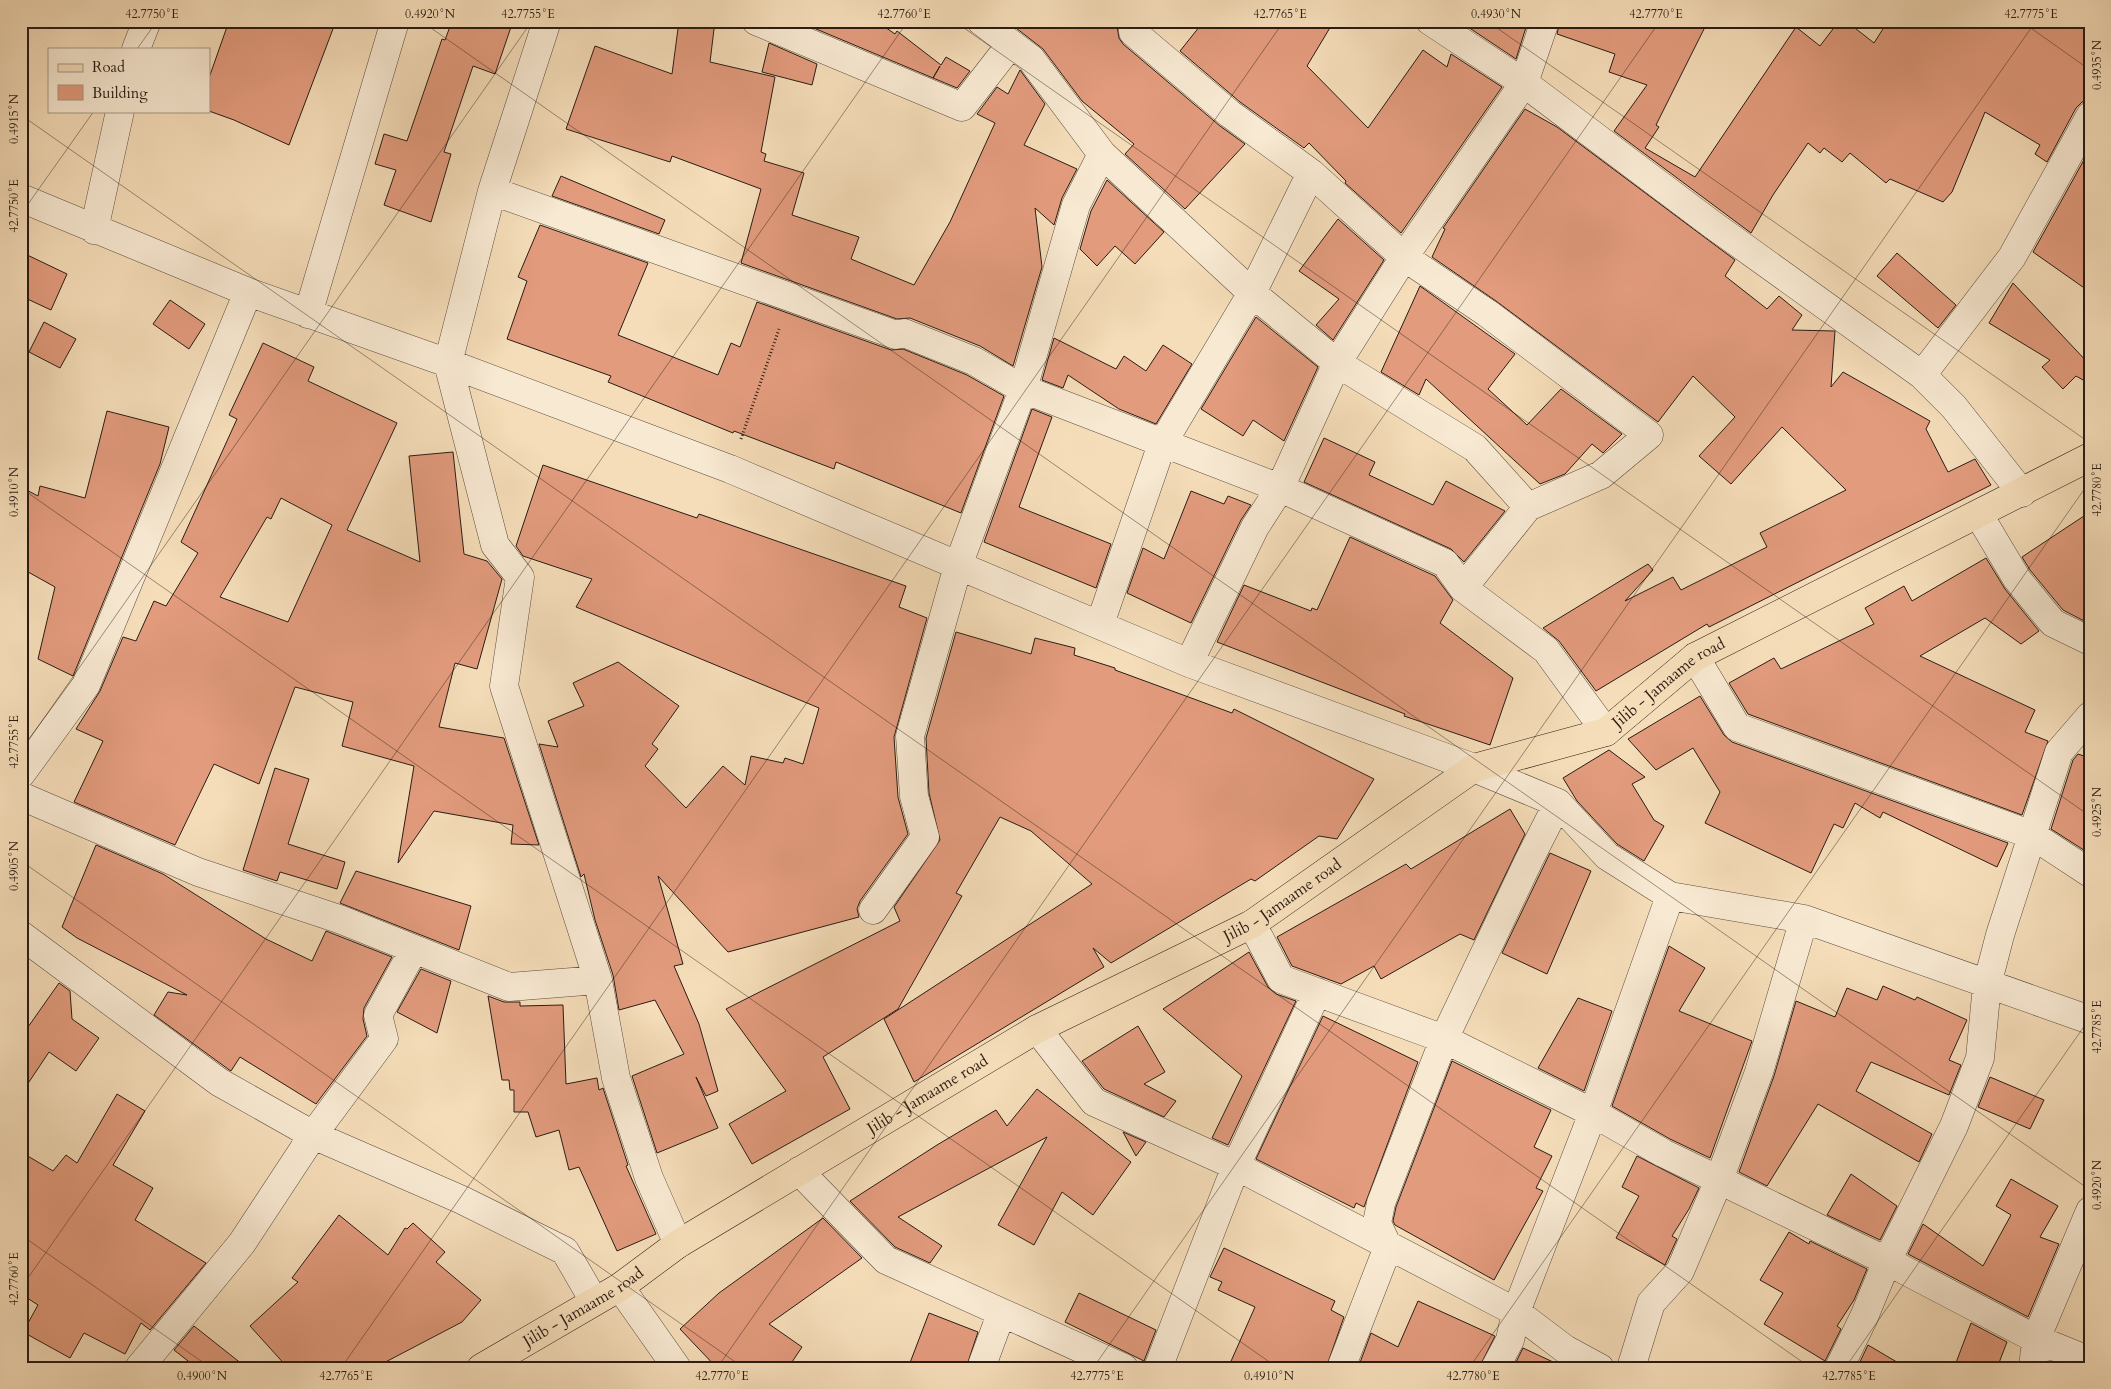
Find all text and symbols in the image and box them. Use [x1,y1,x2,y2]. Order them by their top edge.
text: 42.7750°E [125,6,179,22]
text: 0.4920°N [405,6,456,22]
text: 42.7755°E [501,6,555,22]
text: 42.7760°E [877,6,931,22]
text: 42.7765°E [1253,6,1307,22]
text: 0.4930°N [1471,6,1522,22]
text: 42.7770°E [1629,6,1683,22]
text: 42.7775°E [2004,6,2058,22]
text: 0.4935°N [2089,39,2105,90]
legend [48,48,210,112]
text: Road [92,57,125,77]
text: Building [92,83,148,103]
text: 0.4915°N [6,93,22,144]
text: 42.7750°E [6,179,22,233]
text: 42.7780°E [2089,463,2105,517]
text: 0.4910°N [6,466,22,517]
street label: Jilib - Jamaame road [1606,632,1729,734]
text: 42.7755°E [6,715,22,769]
text: 0.4925°N [2089,786,2105,837]
text: 0.4905°N [6,840,22,891]
street label: Jilib - Jamaame road [1218,853,1346,948]
text: 42.7785°E [2089,1000,2105,1054]
street label: Jilib - Jamaame road [861,1049,993,1140]
text: 0.4920°N [2089,1159,2105,1210]
text: 42.7760°E [6,1252,22,1306]
street label: Jilib - Jamaame road [517,1262,649,1353]
text: 0.4900°N [177,1368,228,1384]
text: 42.7765°E [319,1368,373,1384]
text: 42.7770°E [695,1368,749,1384]
text: 42.7775°E [1070,1368,1124,1384]
text: 0.4910°N [1244,1368,1295,1384]
text: 42.7780°E [1446,1368,1500,1384]
text: 42.7785°E [1822,1368,1876,1384]

